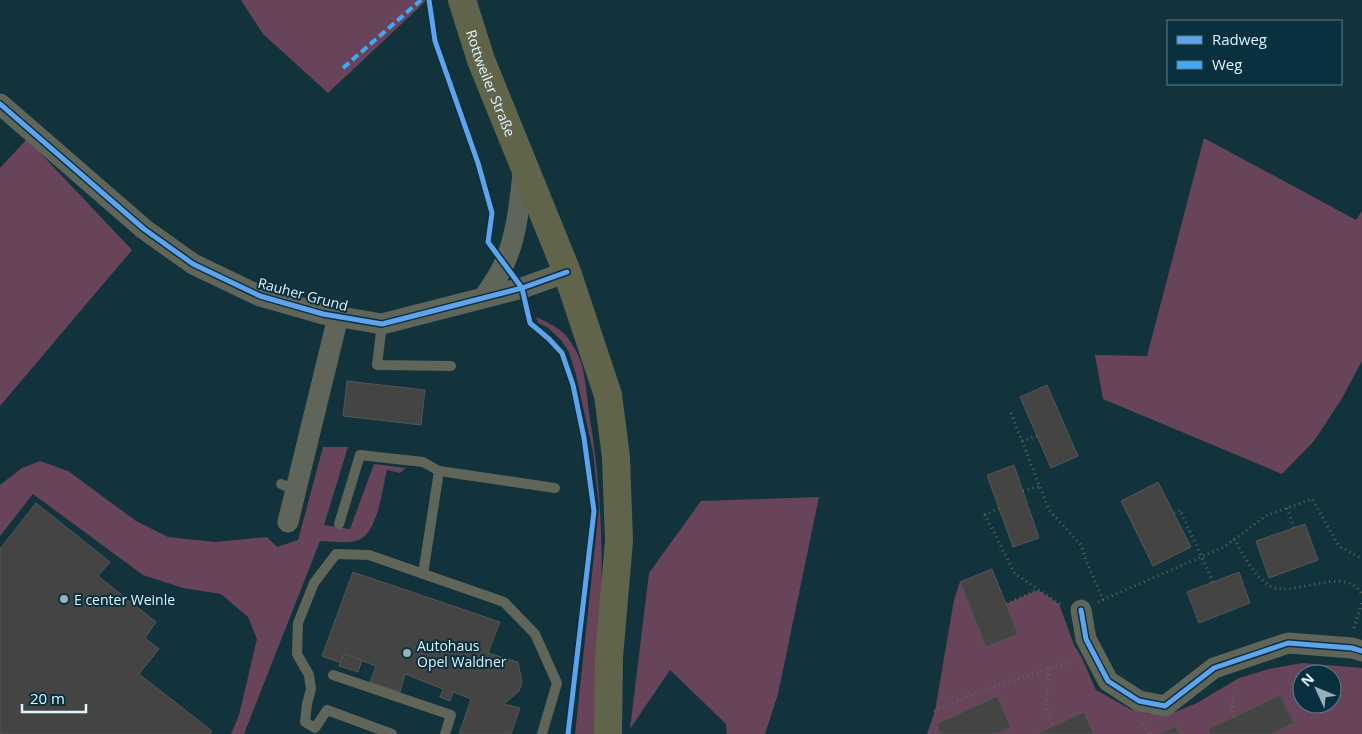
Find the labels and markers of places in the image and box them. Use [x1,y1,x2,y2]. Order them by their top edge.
place label: E center Weinle [74,590,175,609]
marker: E center Weinle [58,593,70,605]
place label: Autohaus Opel Waldner [417,636,507,671]
marker: Autohaus Opel Waldner [401,647,413,659]

